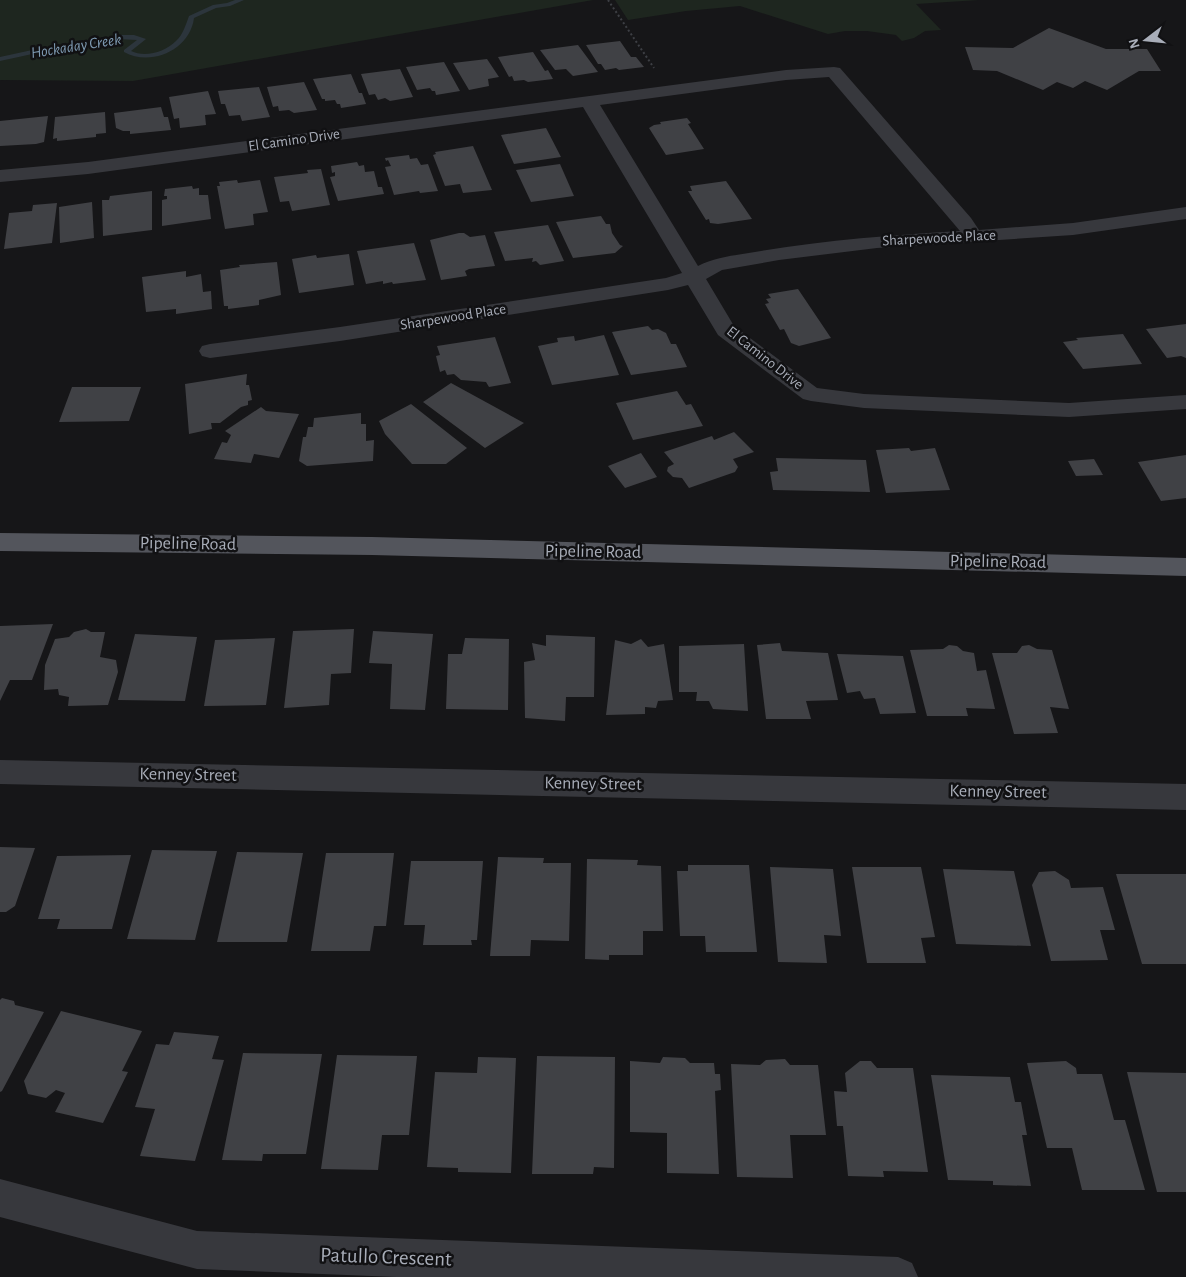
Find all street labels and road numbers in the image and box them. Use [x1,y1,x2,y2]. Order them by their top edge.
street label: El Camino Drive [247,126,341,154]
street label: Sharpewoode Place [882,228,996,248]
street label: Sharpewood Place [399,301,507,333]
street label: El Camino Drive [724,324,806,392]
street label: Pipeline Road [140,534,236,554]
street label: Pipeline Road [545,542,641,562]
street label: Pipeline Road [950,552,1046,572]
street label: Kenney Street [139,765,237,785]
street label: Kenney Street [544,774,642,794]
street label: Kenney Street [949,782,1047,802]
street label: Patullo Crescent [320,1244,452,1270]

